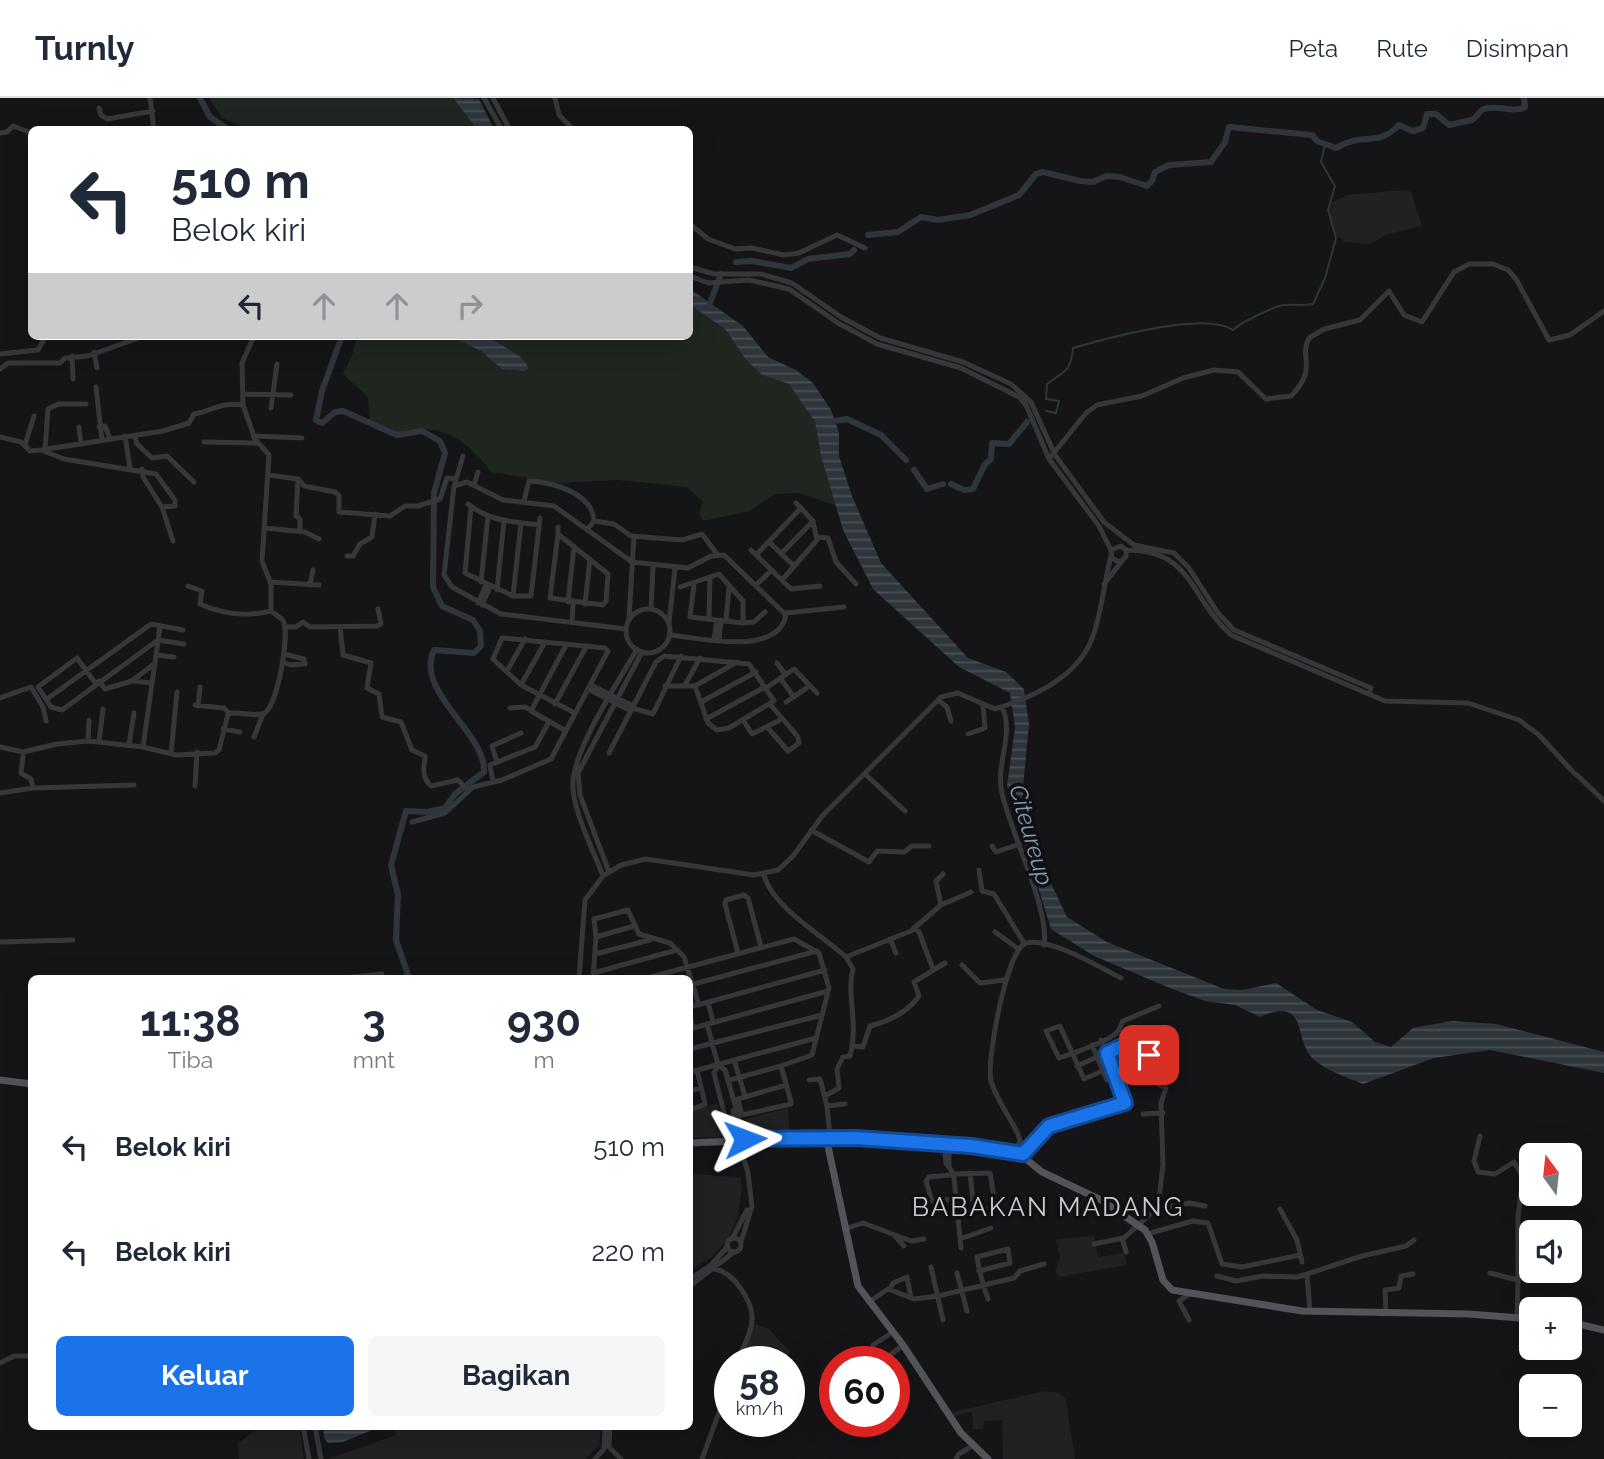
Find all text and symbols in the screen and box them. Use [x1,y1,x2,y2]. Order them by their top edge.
text: Turnly [35,29,134,68]
text: Peta [1288,34,1338,63]
text: Rute [1376,34,1428,63]
text: Disimpan [1466,34,1569,63]
text: 510 m [171,152,310,209]
icon: left [56,154,147,245]
text: Belok kiri [171,211,306,248]
icon: left [232,287,270,325]
icon: ahead [305,287,343,325]
icon: ahead [378,287,416,325]
icon: right [451,287,489,325]
water label: Citeureup [1003,781,1060,889]
text: 11:38 [140,997,241,1046]
text: 3 [362,997,386,1046]
text: 930 [507,997,581,1046]
pin [1119,1025,1179,1085]
icon: arrive [1130,1036,1168,1074]
text: Tiba [168,1046,213,1073]
text: mnt [353,1046,395,1073]
text: m [533,1046,555,1073]
position arrow [708,1102,782,1176]
icon: left [56,1128,94,1166]
text: Belok kiri [115,1132,231,1162]
text: 510 m [593,1132,665,1162]
north arrow [1519,1143,1582,1206]
map controls [1519,1143,1582,1437]
district label: BABAKAN MADANG [912,1192,1184,1222]
button: sound [1519,1220,1582,1283]
icon: left [56,1233,94,1271]
text: Belok kiri [115,1237,231,1267]
text: 220 m [591,1237,665,1267]
button: + [1519,1297,1582,1360]
button: Keluar [56,1336,354,1416]
button: Bagikan [368,1336,665,1416]
speed limit sign: 60 [819,1346,910,1437]
text: 58 [739,1362,780,1403]
button: − [1519,1374,1582,1437]
text: km/h [736,1398,783,1419]

